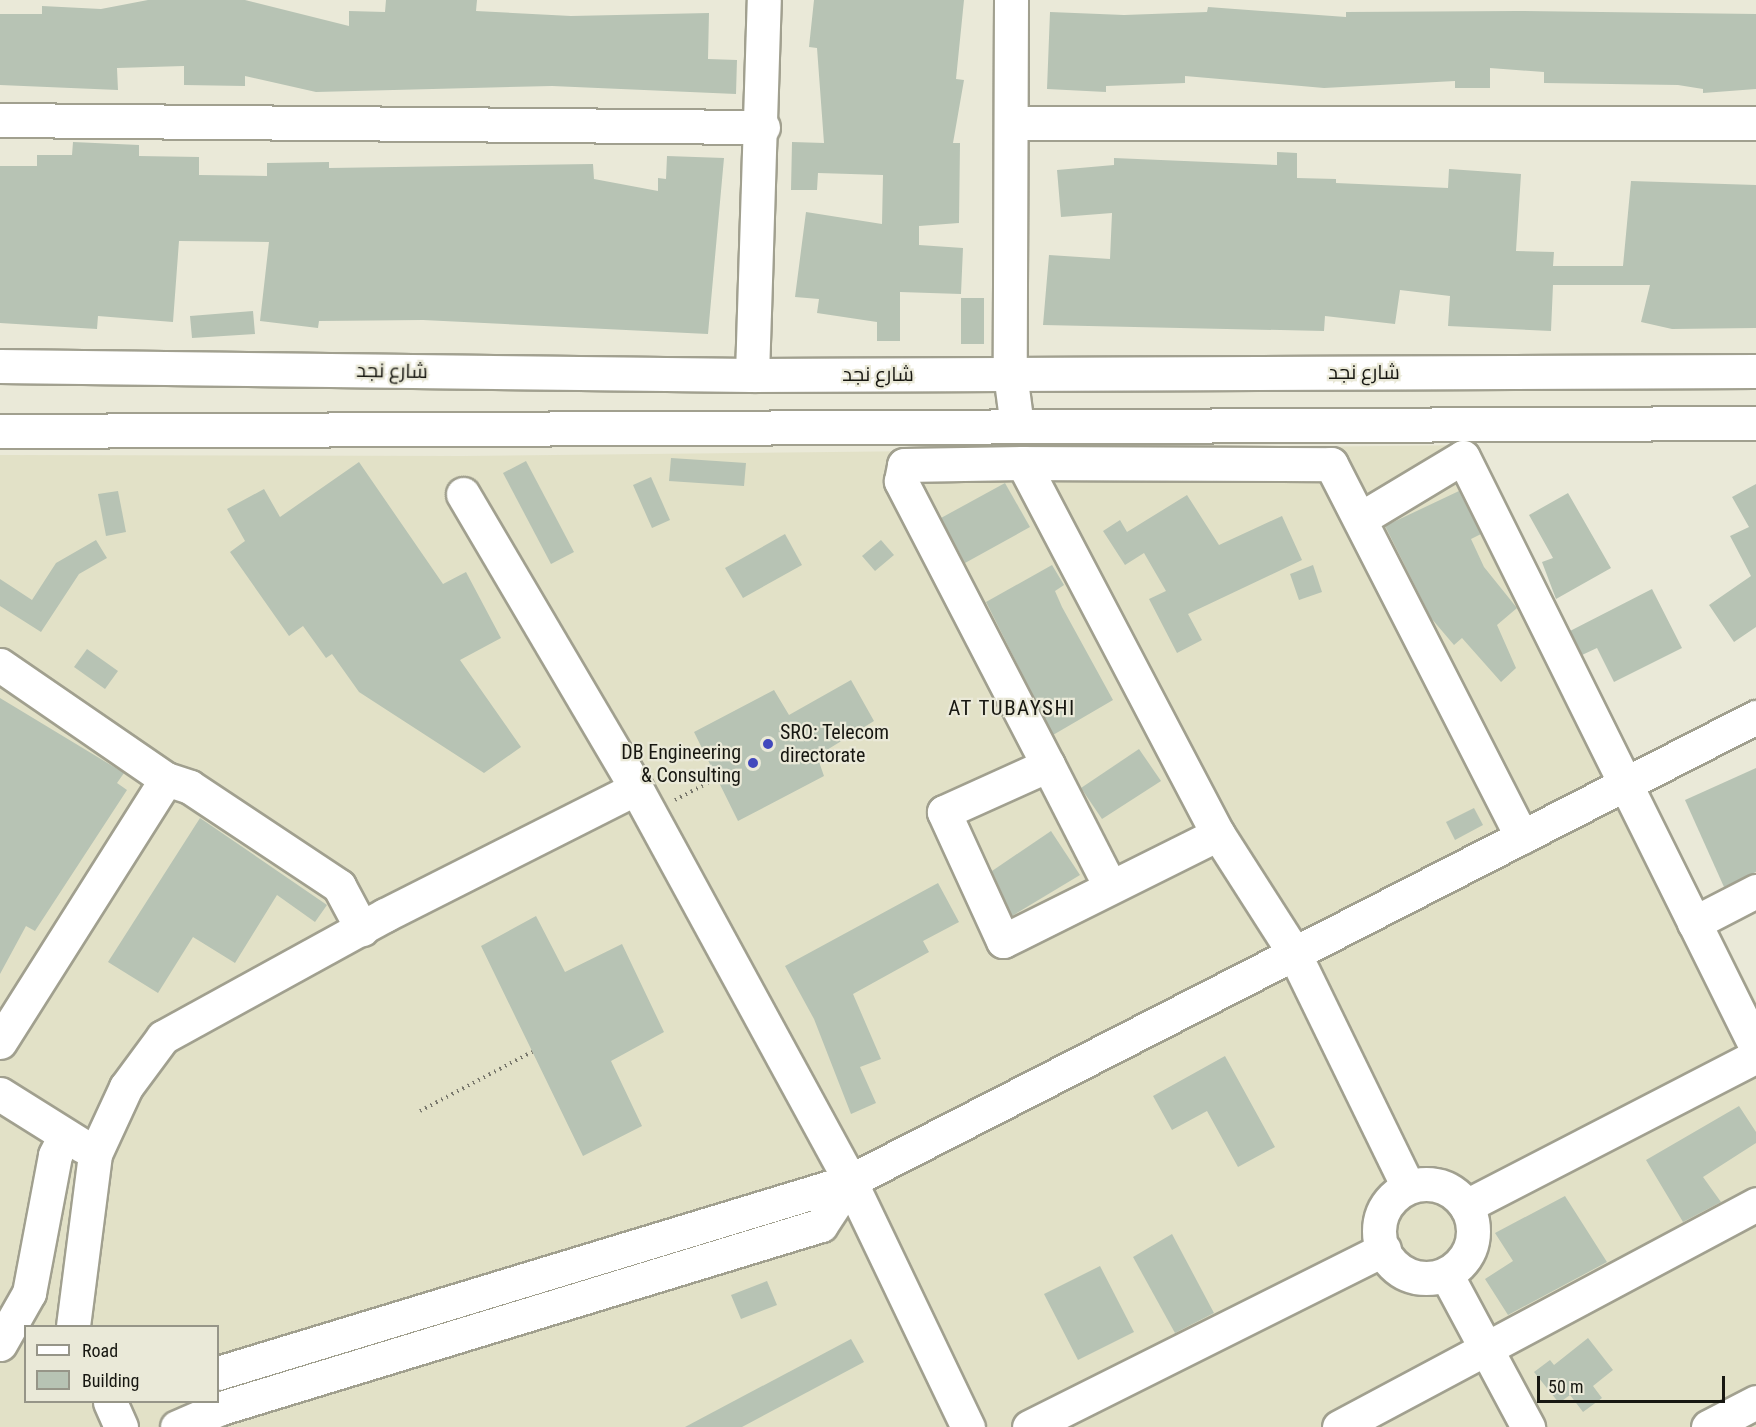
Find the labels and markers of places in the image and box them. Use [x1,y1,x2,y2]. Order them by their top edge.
place label: SRO: Telecom directorate [780,720,889,767]
marker: SRO: Telecom directorate [761,737,775,751]
place label: DB Engineering & Consulting [621,740,741,787]
marker: DB Engineering & Consulting [746,756,760,770]

